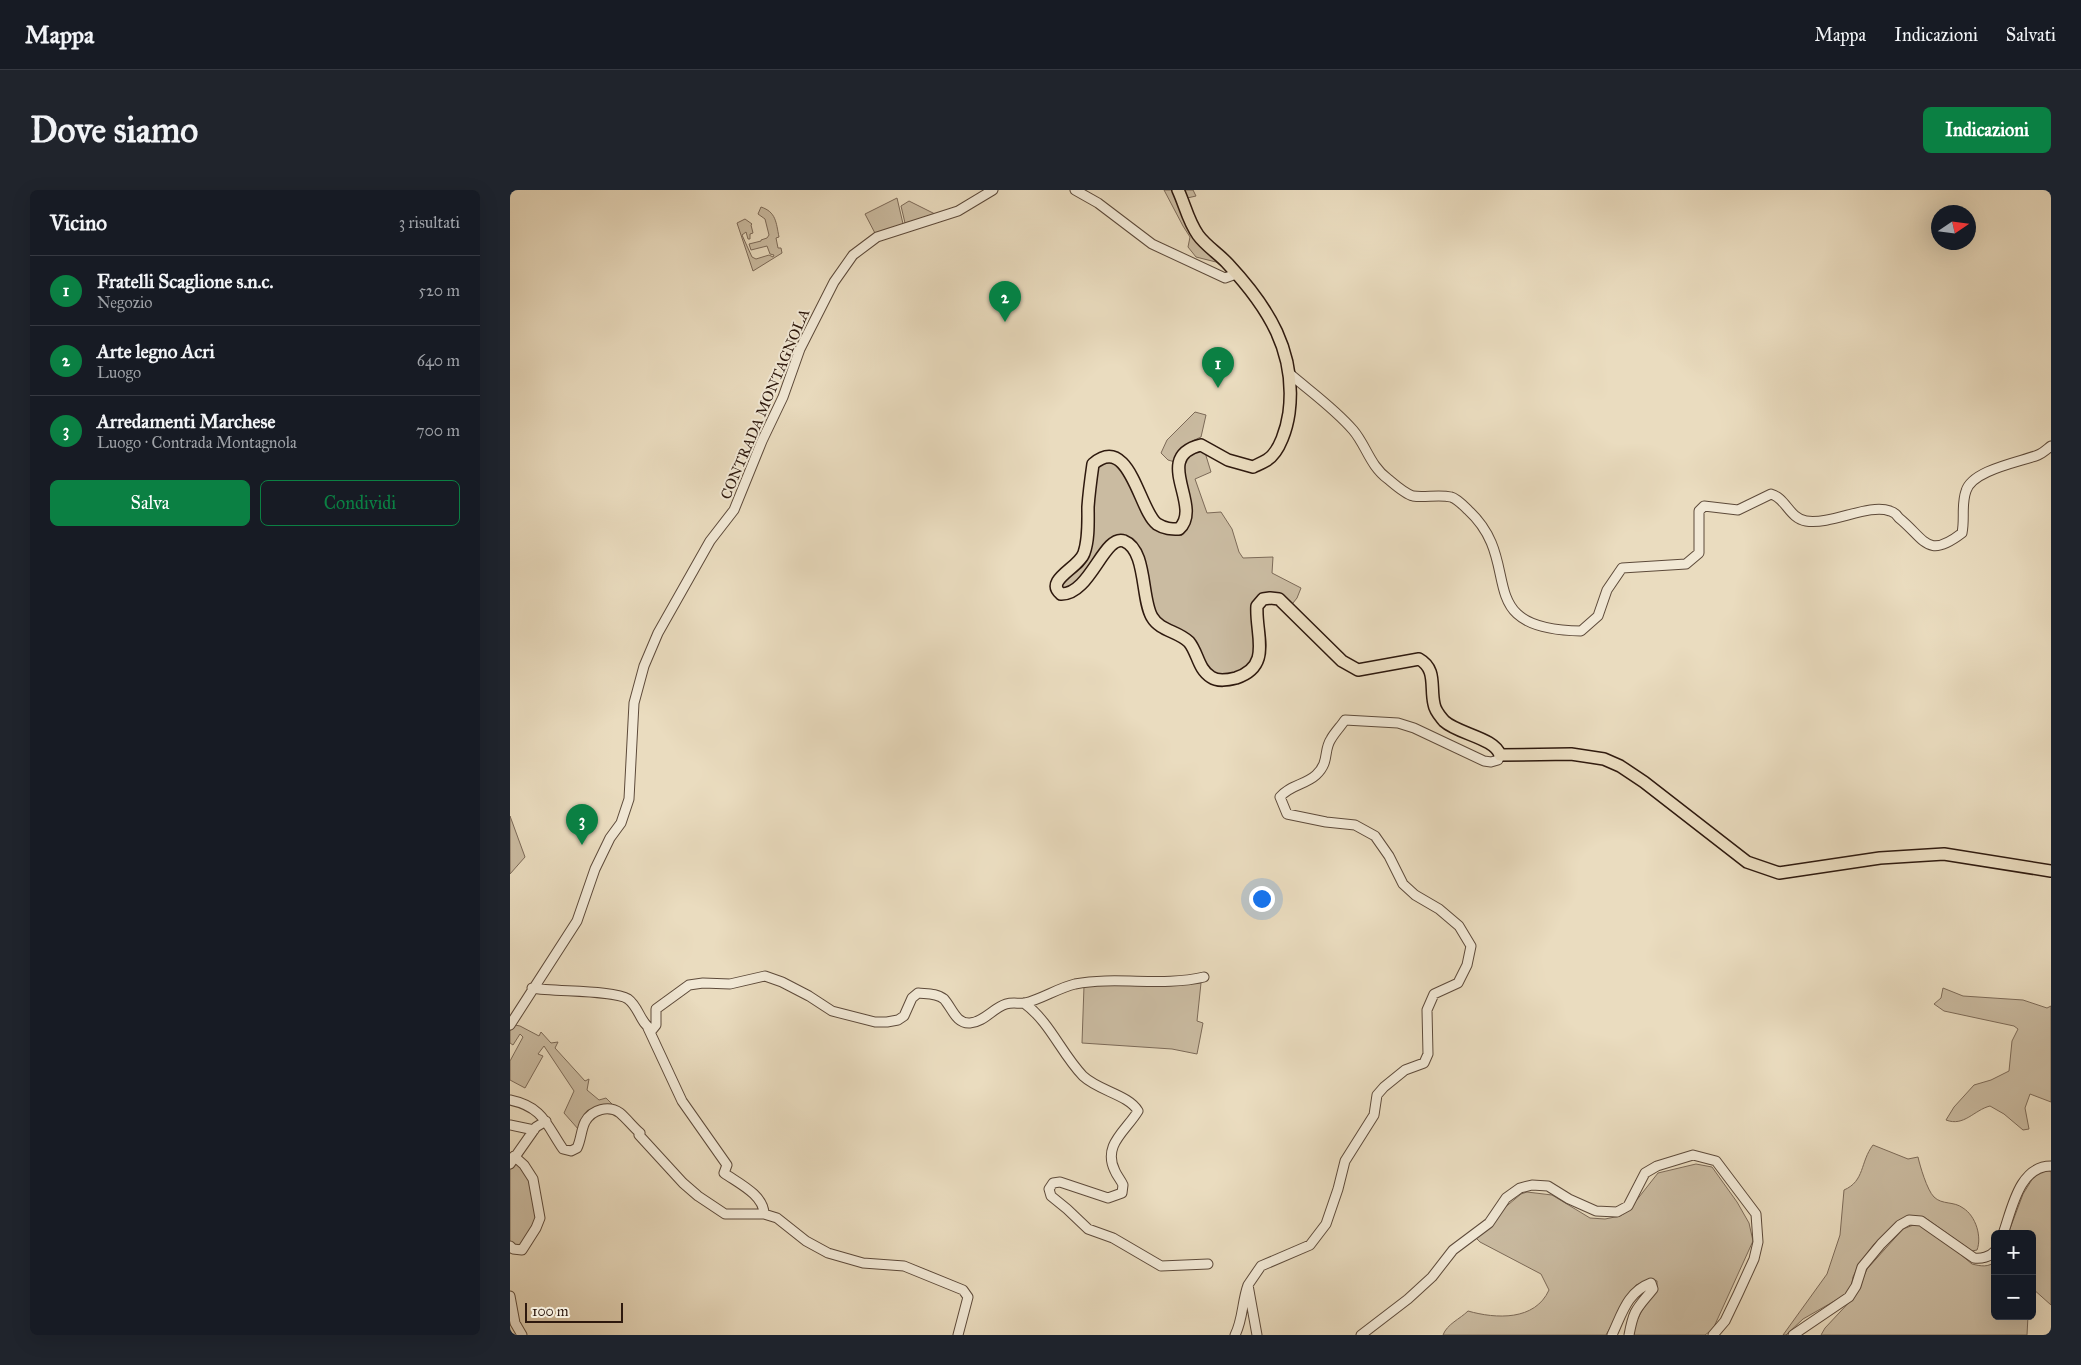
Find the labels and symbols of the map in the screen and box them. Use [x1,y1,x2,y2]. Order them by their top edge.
north arrow [1931,205,1976,250]
pin: 2 [989,281,1021,322]
street label: CONTRADA MONTAGNOLA [717,306,813,502]
pin: 1 [1202,347,1234,388]
pin: 3 [566,804,598,845]
your location [1249,886,1275,912]
scale bar [525,1300,622,1323]

